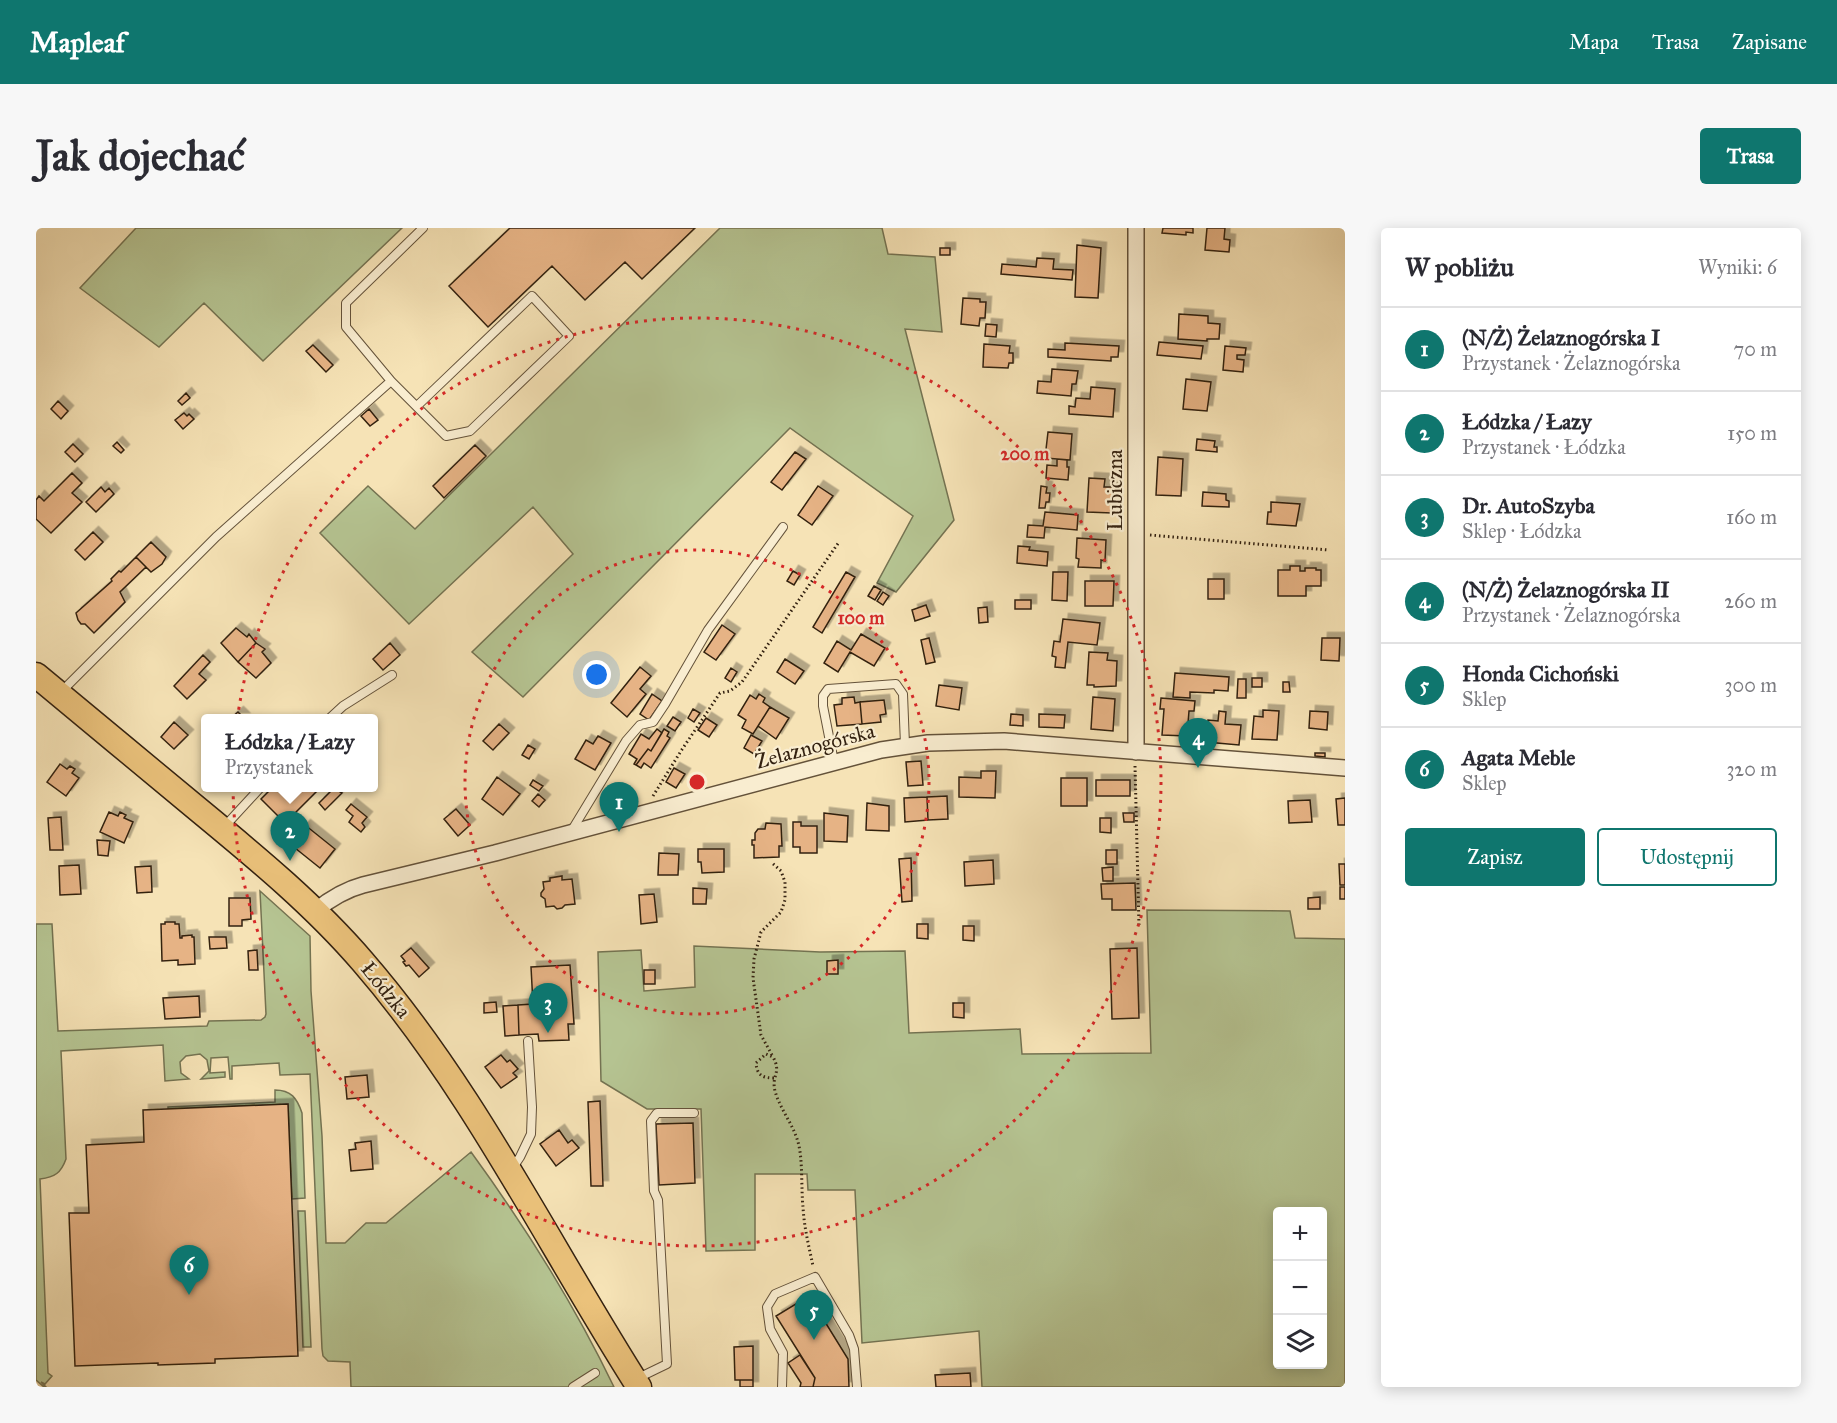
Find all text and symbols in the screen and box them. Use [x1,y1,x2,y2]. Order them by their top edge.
text: Mapleaf [30,25,125,60]
text: Mapa [1569,29,1619,55]
text: Trasa [1652,29,1699,55]
text: Zapisane [1732,29,1807,55]
button: Trasa [1700,128,1801,184]
text: Jak dojechać [36,130,245,182]
text: W pobliżu [1405,251,1514,283]
text: Wyniki: 6 [1698,255,1777,279]
text: (N/Ż) Żelaznogórska I [1462,324,1660,351]
text: 1 [1421,337,1428,361]
text: 70 m [1734,337,1777,361]
text: Przystanek · Żelaznogórska [1462,351,1681,375]
text: Łódzka / Łazy [1462,408,1592,435]
text: 2 [1420,421,1429,445]
text: 150 m [1727,421,1777,445]
text: Przystanek · Łódzka [1462,435,1626,459]
text: 200 m [1001,443,1050,465]
street label: Lubiczna [1102,449,1128,531]
text: Dr. AutoSzyba [1462,492,1595,519]
text: 3 [1421,505,1429,529]
text: 160 m [1726,505,1777,529]
text: Sklep · Łódzka [1462,519,1581,543]
text: (N/Ż) Żelaznogórska II [1462,576,1670,603]
text: 4 [1419,589,1430,613]
text: 260 m [1724,589,1777,613]
text: Przystanek · Żelaznogórska [1462,603,1681,627]
text: 100 m [838,607,885,629]
your location [582,660,611,689]
text: Honda Cichoński [1462,660,1619,687]
text: 5 [1420,673,1429,697]
text: 300 m [1725,673,1777,697]
text: Sklep [1462,687,1506,711]
popup [201,714,378,792]
street label: Żelaznogórska [752,718,878,774]
pin: 4 [1178,718,1218,768]
text: Łódzka / Łazy [225,728,354,755]
text: Agata Meble [1462,744,1575,771]
text: Przystanek [225,755,313,779]
text: 6 [1419,757,1430,781]
text: 320 m [1726,757,1777,781]
text: Sklep [1462,771,1506,795]
centre of rings [687,772,707,792]
pin: 1 [600,782,638,832]
pin: 2 [270,812,310,861]
button: Zapisz [1405,828,1585,886]
button: Udostępnij [1597,828,1777,886]
street label: Łódzka [355,957,417,1024]
pin: 3 [528,984,568,1033]
map controls [1273,1207,1327,1369]
button: + [1273,1207,1327,1261]
pin: 6 [170,1246,208,1295]
button: − [1273,1261,1327,1315]
pin: 5 [794,1290,834,1340]
button: layers [1273,1315,1327,1369]

